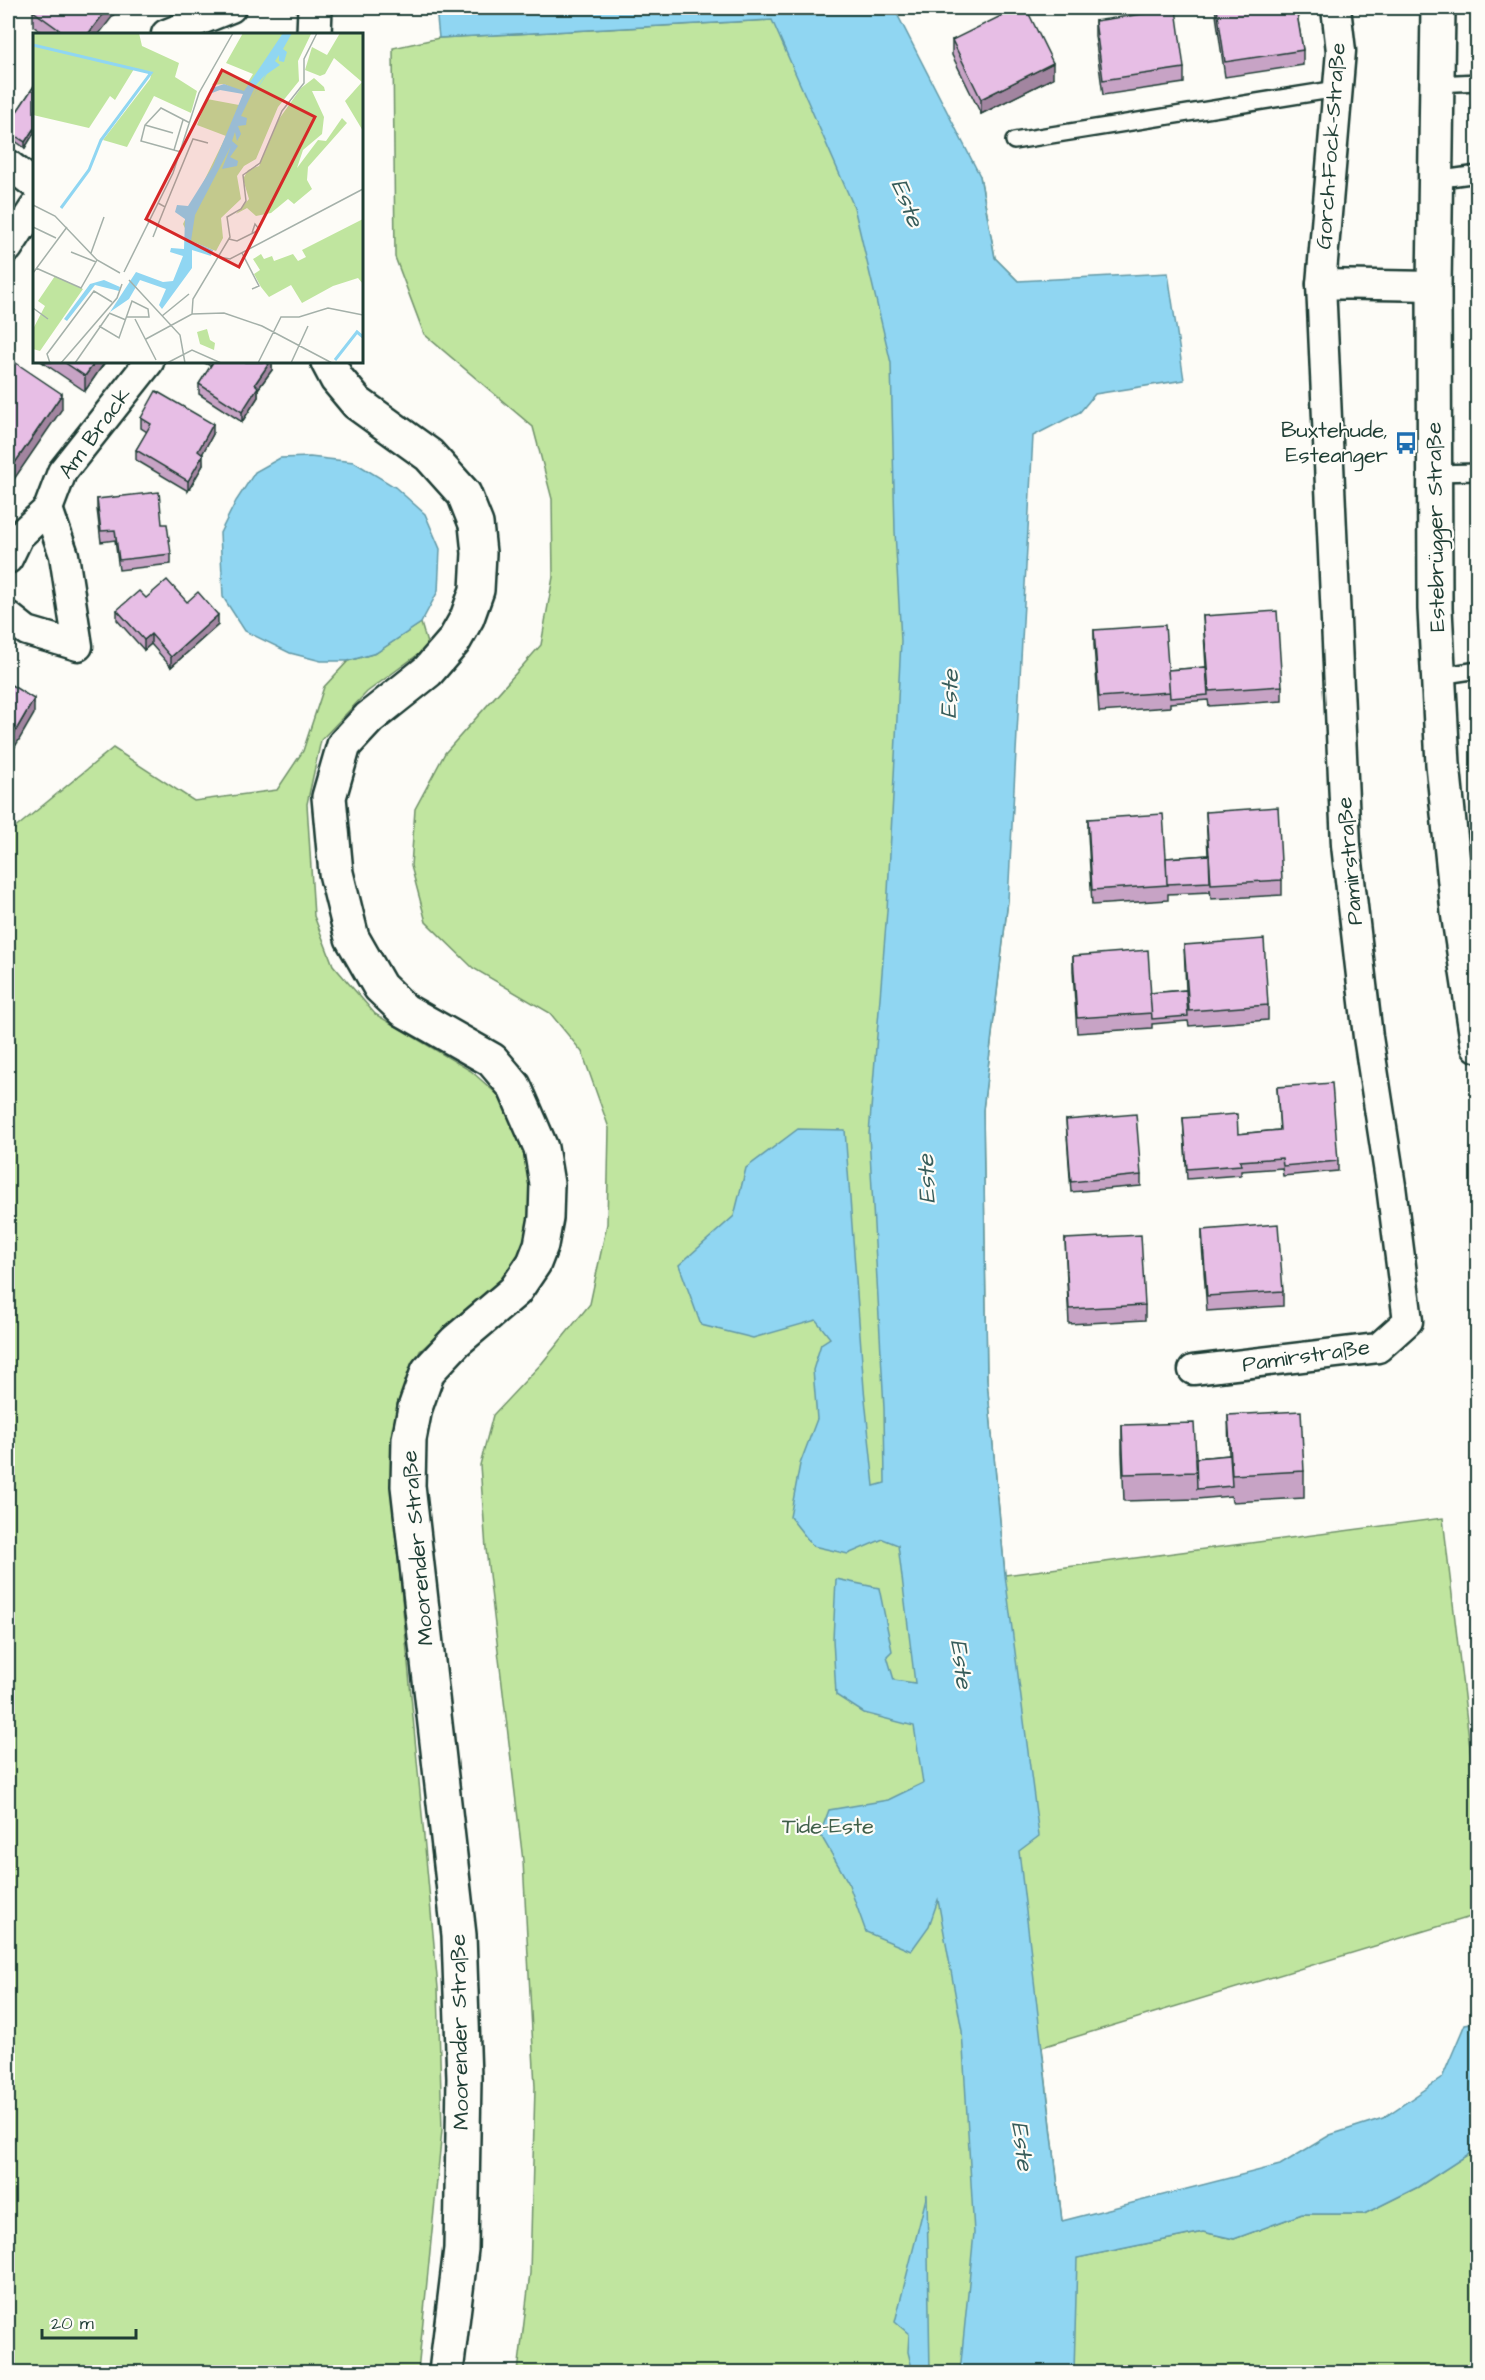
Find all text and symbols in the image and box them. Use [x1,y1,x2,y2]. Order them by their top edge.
inset map [33,33,363,363]
street label: Gorch-Fock-Straße [1308,41,1354,250]
water label: Este [882,174,932,233]
street label: Am Brack [51,380,139,485]
place label: Buxtehude, Esteanger [1281,415,1388,472]
street label: Estebrügger Straße [1419,422,1454,632]
bus stop icon: Buxtehude, Esteanger [1393,430,1419,456]
water label: Este [932,668,968,719]
street label: Pamirstraße [1329,795,1371,926]
water label: Este [909,1153,945,1204]
street label: Pamirstraße [1240,1332,1372,1380]
street label: Moorender Straße [394,1449,442,1647]
water label: Este [941,1638,981,1691]
park label: Tide-Este [782,1811,874,1842]
street label: Moorender Straße [443,1934,477,2130]
water label: Este [1002,2120,1042,2173]
scale bar [42,2302,136,2340]
text: 20 m [51,2311,94,2336]

